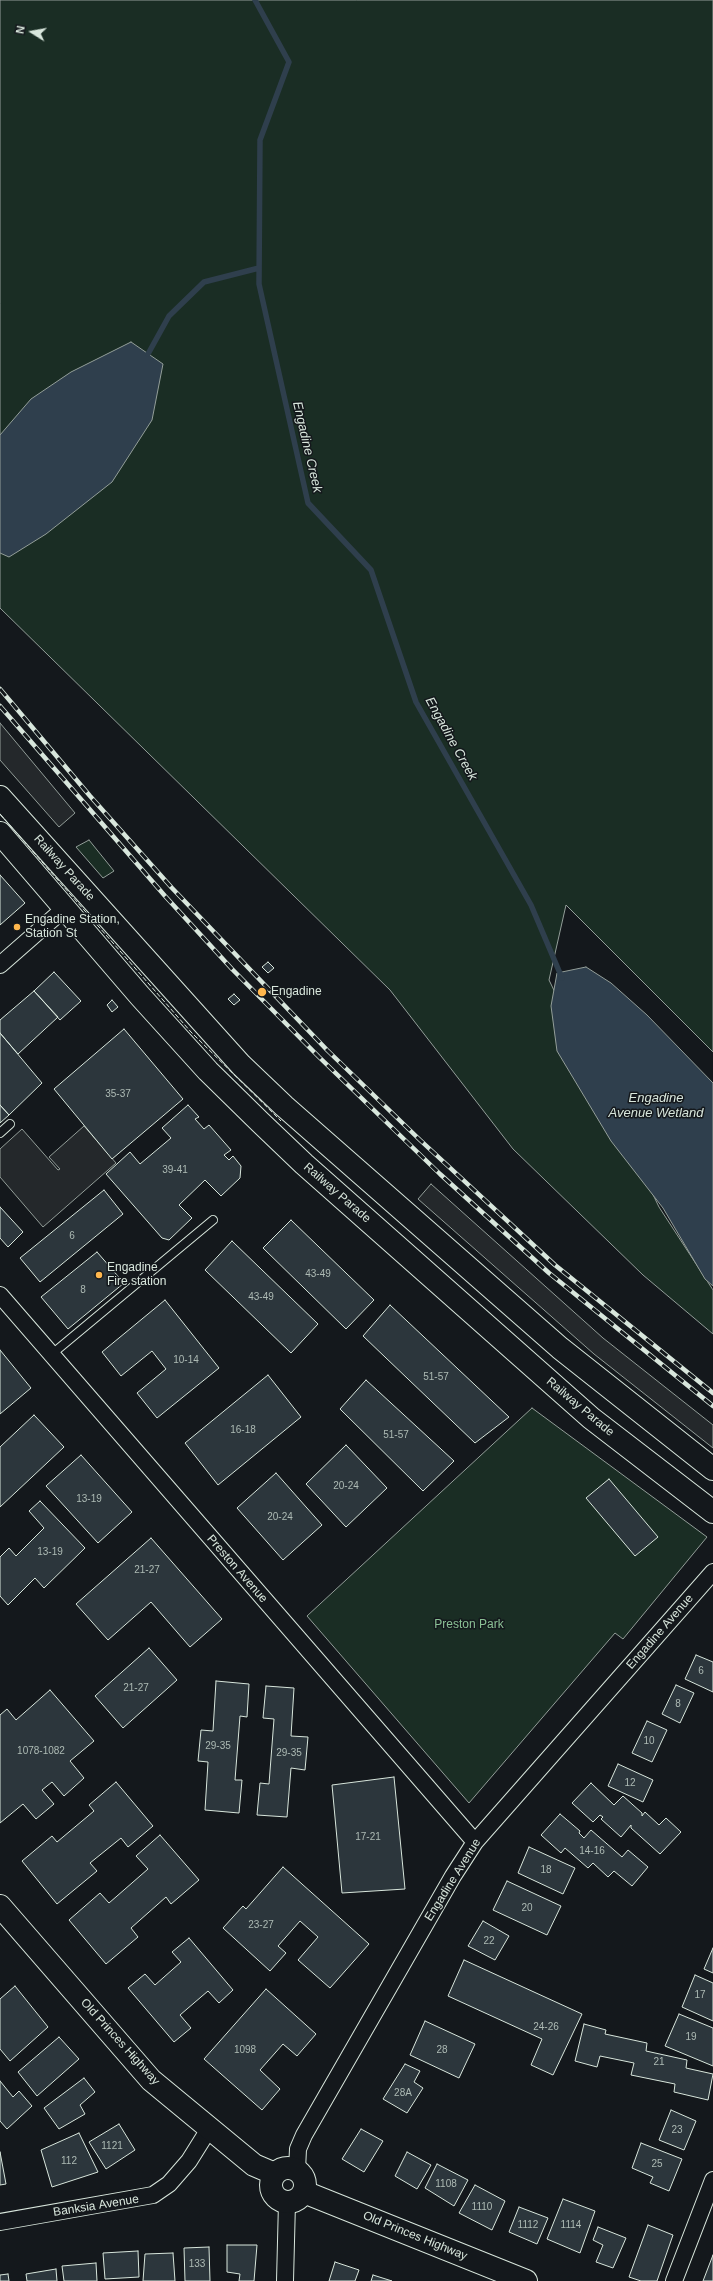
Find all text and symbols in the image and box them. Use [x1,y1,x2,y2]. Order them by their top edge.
north arrow [12,12,52,52]
text: N [14,25,27,35]
water label: Engadine Creek [289,400,325,494]
water label: Engadine Creek [422,694,480,784]
street label: Railway Parade [31,832,97,904]
place label: Engadine Station, Station St [25,913,120,941]
marker: Engadine Station, Station St [12,922,22,932]
place label: Engadine [271,985,322,999]
marker: Engadine [256,986,268,998]
house number: 35-37 [105,1088,131,1100]
water label: Engadine Avenue Wetland [609,1090,703,1121]
street label: Railway Parade [301,1160,373,1226]
house number: 39-41 [162,1164,188,1176]
house number: 6 [69,1230,75,1242]
place label: Engadine Fire station [107,1261,166,1289]
house number: 43-49 [305,1268,331,1280]
marker: Engadine Fire station [94,1270,104,1280]
house number: 8 [80,1284,86,1296]
house number: 43-49 [248,1291,274,1303]
house number: 10-14 [173,1354,199,1366]
house number: 51-57 [423,1371,449,1383]
street label: Railway Parade [543,1374,617,1440]
house number: 16-18 [230,1424,256,1436]
house number: 51-57 [383,1429,409,1441]
house number: 20-24 [333,1480,359,1492]
house number: 13-19 [76,1493,102,1505]
house number: 20-24 [267,1511,293,1523]
street label: Preston Avenue [204,1532,270,1606]
house number: 13-19 [37,1546,63,1558]
house number: 21-27 [134,1564,160,1576]
street label: Engadine Avenue [624,1592,696,1672]
park label: Preston Park [434,1618,504,1632]
house number: 6 [698,1665,704,1677]
house number: 21-27 [123,1682,149,1694]
house number: 8 [675,1698,681,1710]
house number: 10 [643,1735,655,1747]
house number: 29-35 [205,1740,231,1752]
house number: 1078-1082 [17,1745,65,1757]
house number: 29-35 [276,1747,302,1759]
house number: 12 [624,1777,636,1789]
house number: 17-21 [355,1831,381,1843]
street label: Engadine Avenue [422,1836,484,1924]
house number: 14-16 [579,1845,605,1857]
house number: 18 [540,1864,552,1876]
house number: 20 [521,1902,533,1914]
house number: 23-27 [248,1919,274,1931]
house number: 22 [483,1935,495,1947]
house number: 17 [694,1989,706,2001]
street label: Old Princes Highway [77,1996,163,2088]
house number: 24-26 [533,2021,559,2033]
house number: 19 [685,2031,697,2043]
house number: 1098 [234,2044,256,2056]
house number: 28 [436,2044,448,2056]
house number: 21 [653,2056,665,2068]
house number: 28A [394,2087,412,2099]
house number: 23 [671,2124,683,2136]
house number: 1121 [101,2140,123,2152]
house number: 112 [61,2155,77,2167]
house number: 25 [651,2158,663,2170]
house number: 1108 [435,2178,457,2190]
street label: Banksia Avenue [52,2192,140,2220]
house number: 1110 [472,2201,492,2213]
street label: Old Princes Highway [361,2208,469,2264]
house number: 1112 [518,2219,538,2231]
house number: 1114 [561,2219,581,2231]
house number: 133 [189,2258,205,2270]

